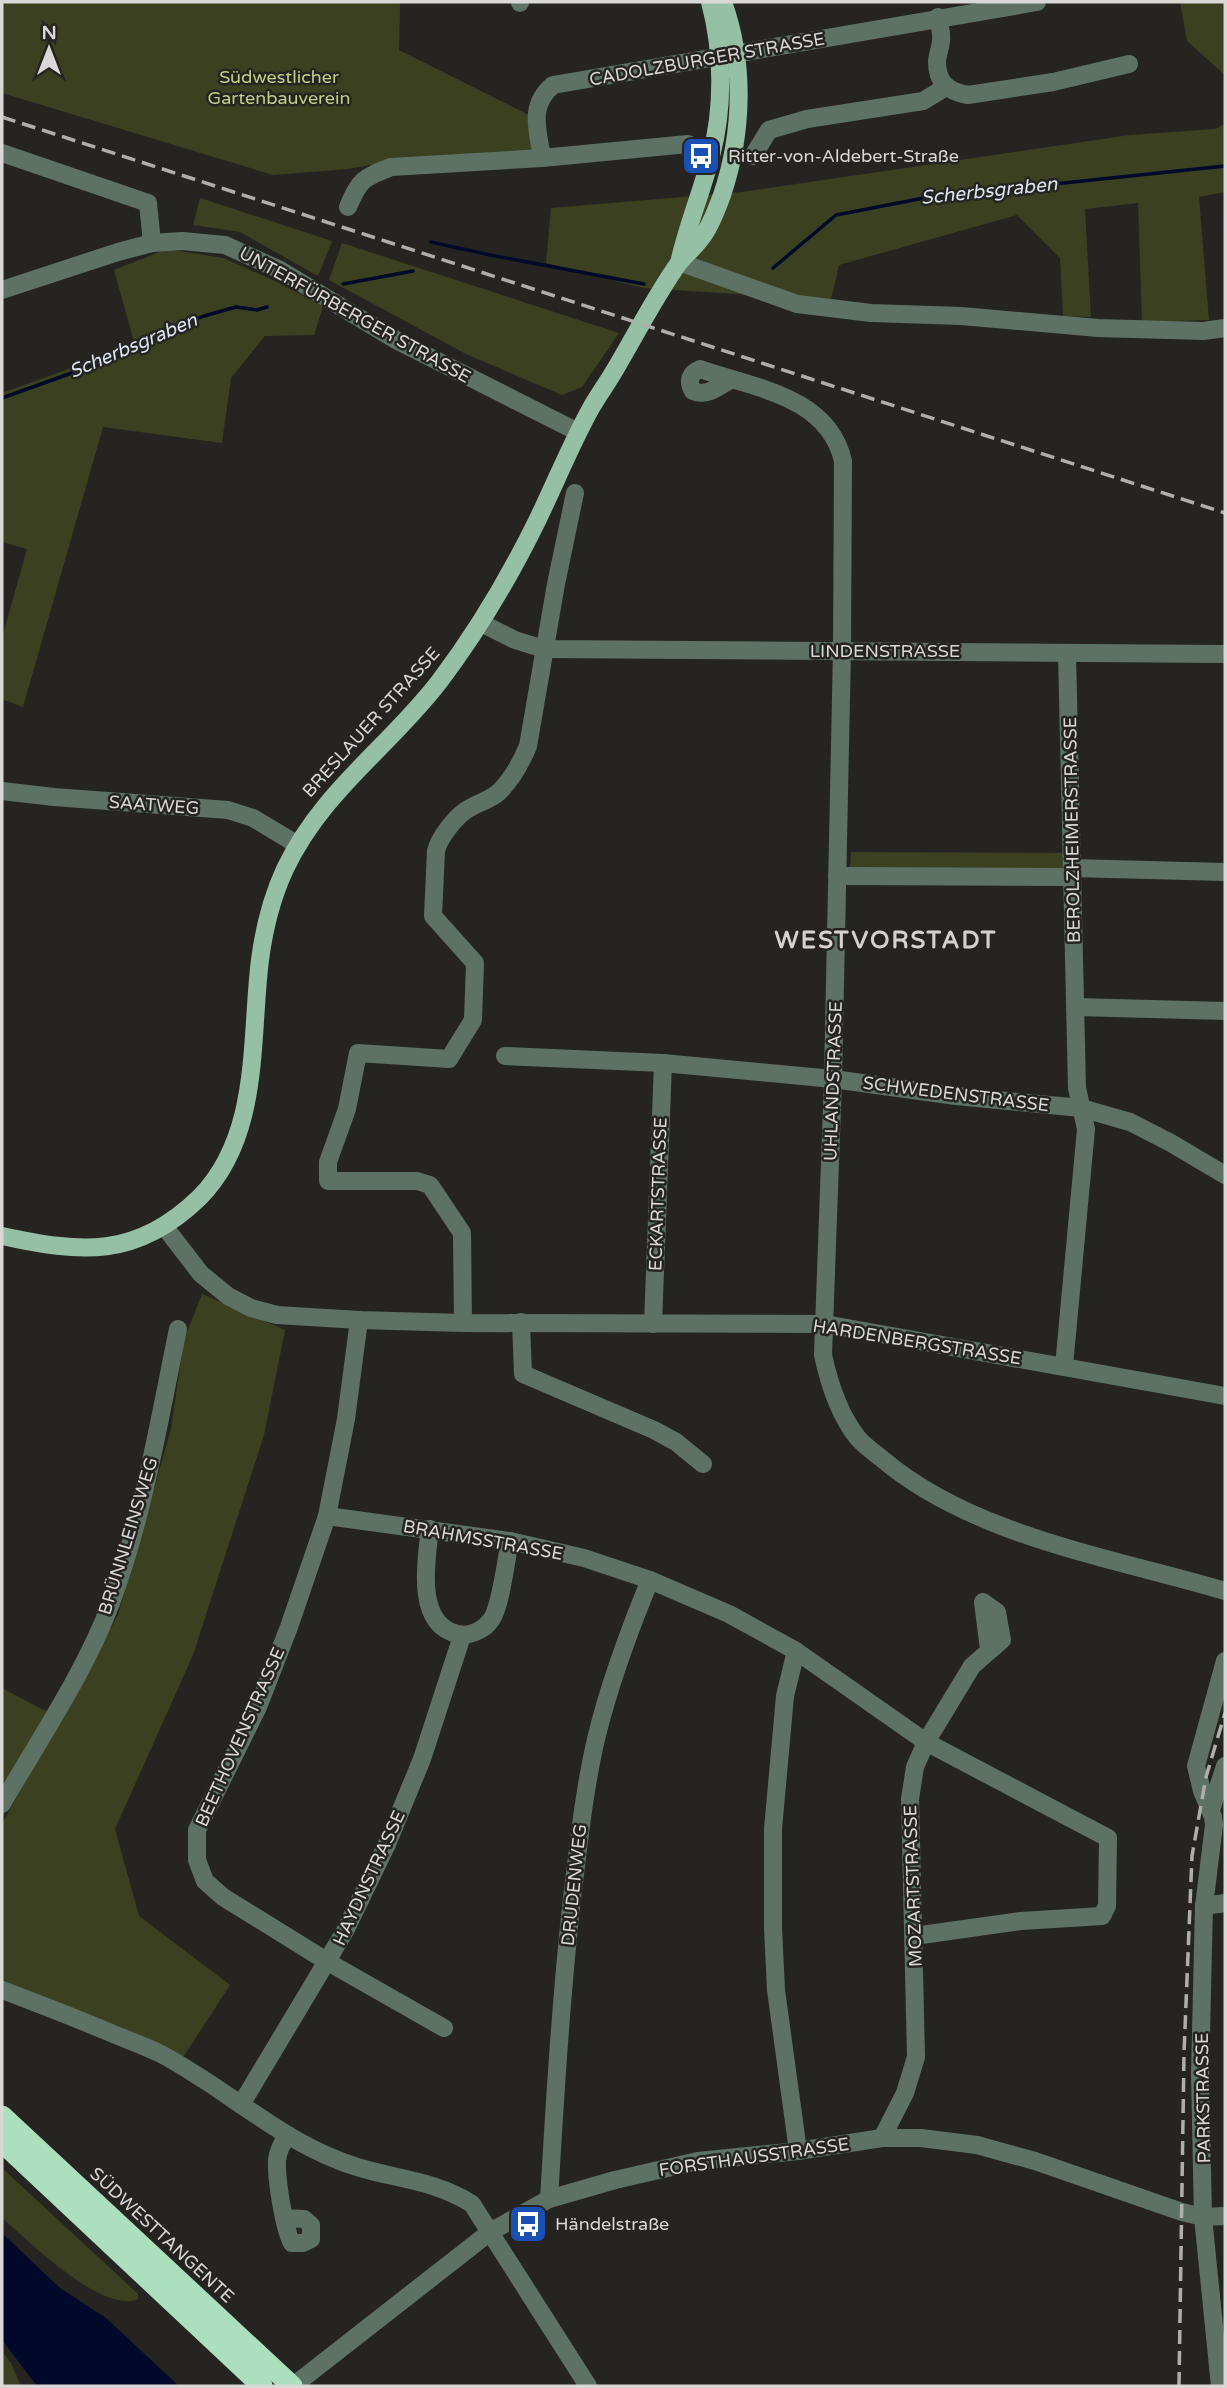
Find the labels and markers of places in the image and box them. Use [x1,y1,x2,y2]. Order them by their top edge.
bus stop icon: Ritter-von-Aldebert-Straße [680,135,722,177]
place label: Ritter-von-Aldebert-Straße [728,145,959,167]
bus stop icon: Händelstraße [507,2203,549,2245]
place label: Händelstraße [555,2213,669,2235]

